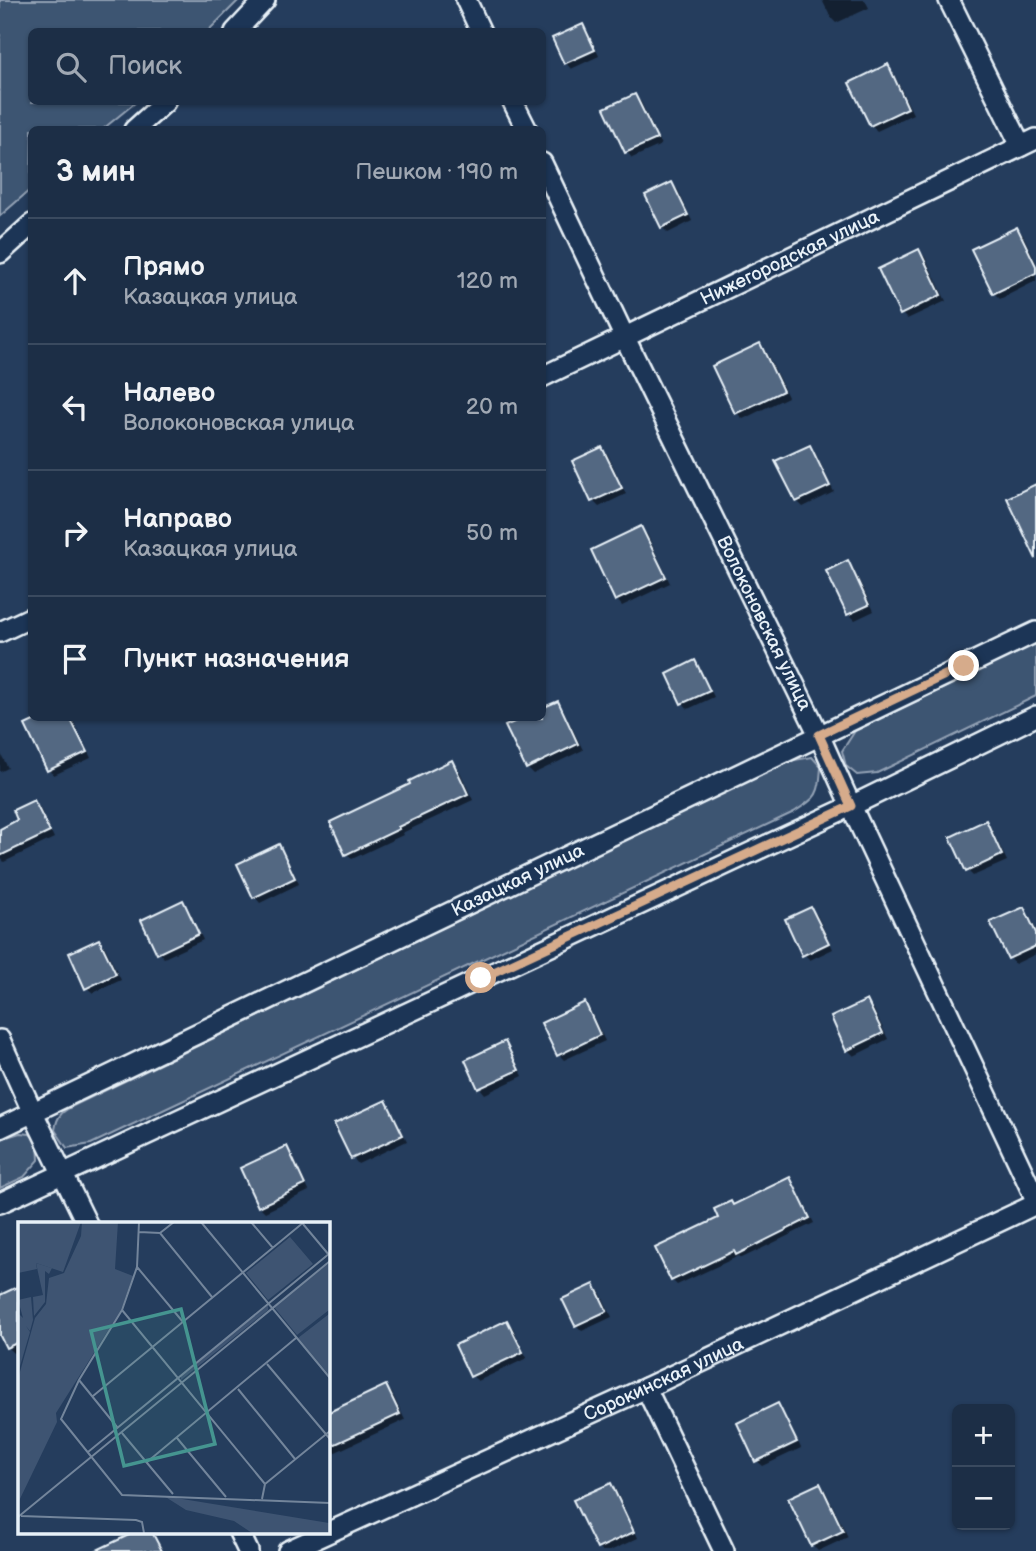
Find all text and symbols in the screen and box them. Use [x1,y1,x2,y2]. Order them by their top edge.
search box [28,28,546,105]
icon: search [52,48,90,86]
text: Поиск [108,51,182,82]
text: 3 мин [56,154,136,190]
text: Пешком · 190 m [355,158,518,186]
street label: Нижегородская улица [697,205,883,310]
text: Прямо [123,252,205,283]
icon: ahead [56,262,94,300]
text: 120 m [457,267,518,295]
text: Казацкая улица [123,283,298,311]
text: Налево [123,378,215,409]
icon: left [56,388,94,426]
text: 20 m [466,393,518,421]
text: Волоконовская улица [123,409,355,437]
text: Направо [123,504,232,535]
icon: right [56,514,94,552]
text: 50 m [466,519,518,547]
street label: Волоконовская улица [712,532,817,714]
text: Казацкая улица [123,535,298,563]
icon: arrive [56,640,94,678]
text: Пункт назначения [123,644,349,675]
route end [948,650,979,681]
street label: Казацкая улица [448,839,588,922]
route start [465,962,496,993]
inset map [18,1222,329,1534]
street label: Сорокинская улица [580,1332,747,1426]
map controls [952,1404,1015,1530]
button: + [952,1404,1015,1467]
button: − [952,1467,1015,1530]

